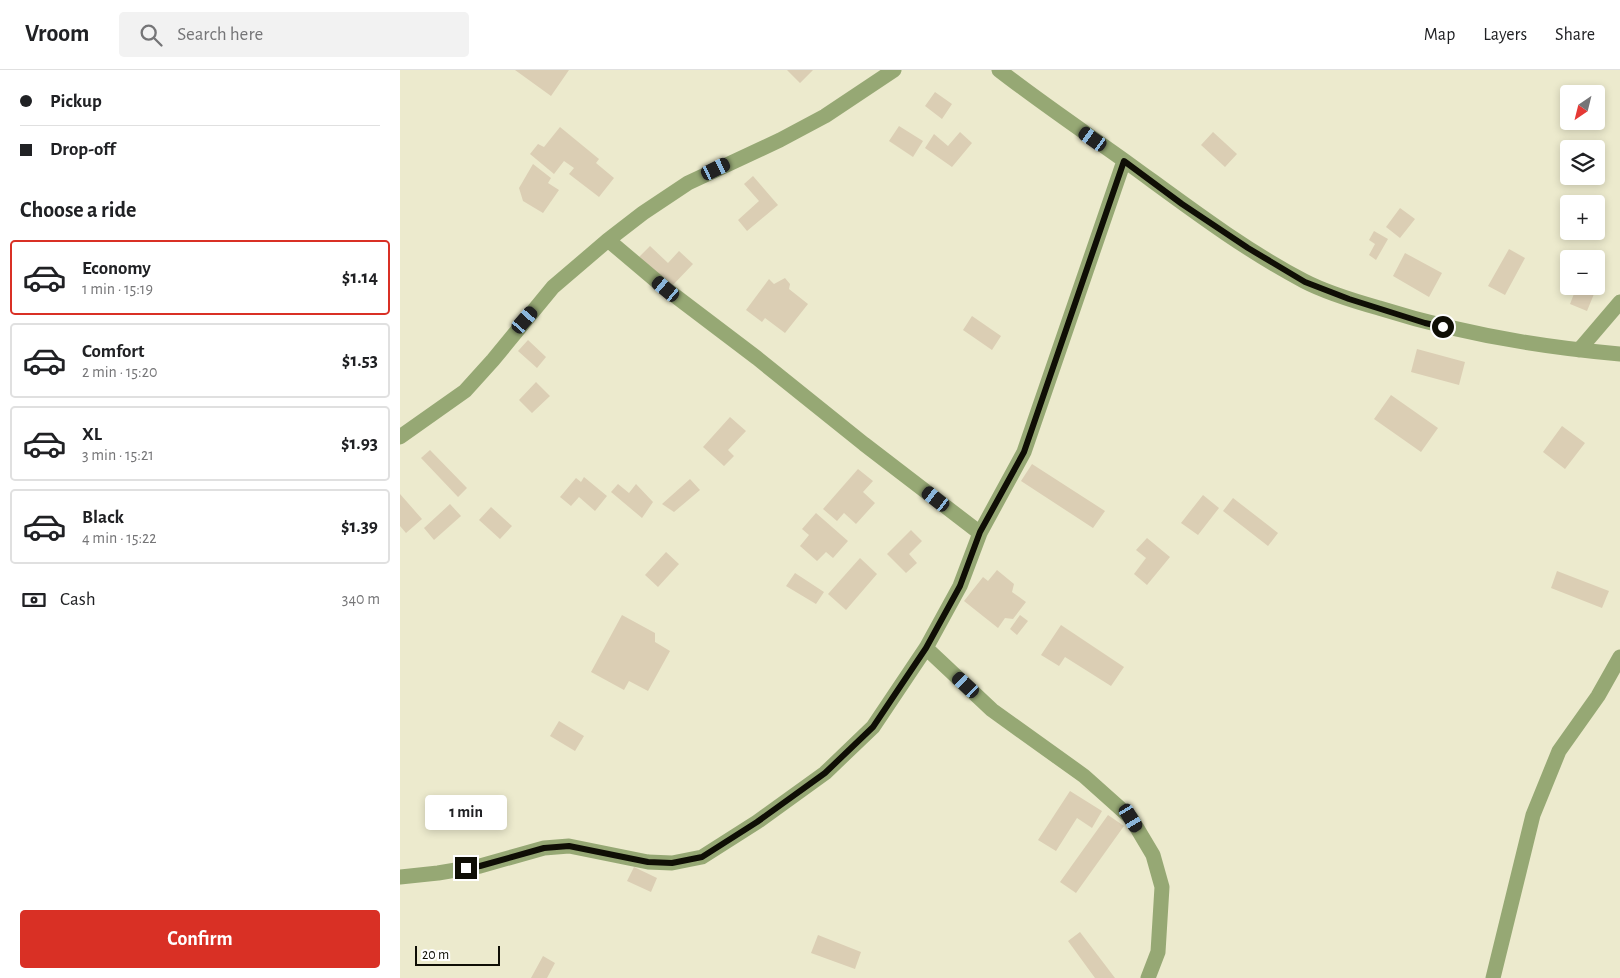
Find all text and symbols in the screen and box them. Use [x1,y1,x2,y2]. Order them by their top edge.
search box [119,12,469,57]
icon: search [137,21,165,49]
text: Vroom [25,22,89,46]
text: Search here [177,25,263,44]
text: Map [1424,26,1455,44]
text: Layers [1483,26,1527,44]
text: Share [1555,26,1595,44]
north arrow [1560,85,1605,130]
map controls [1560,85,1605,295]
text: Pickup [50,92,102,111]
car [1076,124,1109,154]
text: Drop-off [50,140,115,159]
button: layers [1560,140,1605,185]
car [699,156,732,182]
button: + [1560,195,1605,240]
text: Choose a ride [20,199,136,221]
button: − [1560,250,1605,295]
icon: car [22,255,67,300]
text: Economy [82,259,151,278]
text: $1.14 [342,268,378,287]
car [649,274,682,304]
text: 1 min · 15:19 [82,281,153,297]
car [509,304,540,336]
route start [1432,316,1454,338]
icon: car [22,338,67,383]
text: Comfort [82,342,144,361]
text: $1.53 [342,351,378,370]
text: 2 min · 15:20 [82,364,157,380]
icon: car [22,421,67,466]
text: XL [82,425,102,444]
text: $1.93 [341,434,378,453]
text: 3 min · 15:21 [82,447,154,463]
car [919,484,952,514]
icon: car [22,504,67,549]
text: Black [82,508,124,527]
text: $1.39 [341,517,378,536]
text: 4 min · 15:22 [82,530,157,546]
icon: cash [20,586,48,614]
text: Cash [60,590,96,609]
text: 340 m [342,591,380,607]
car [949,669,982,701]
callout: 1 min [425,796,507,830]
car [1116,801,1145,835]
text: 1 min [449,804,483,820]
route end [455,857,477,879]
button: Confirm [20,910,380,968]
scale bar [415,943,500,966]
text: 20 m [422,948,449,962]

